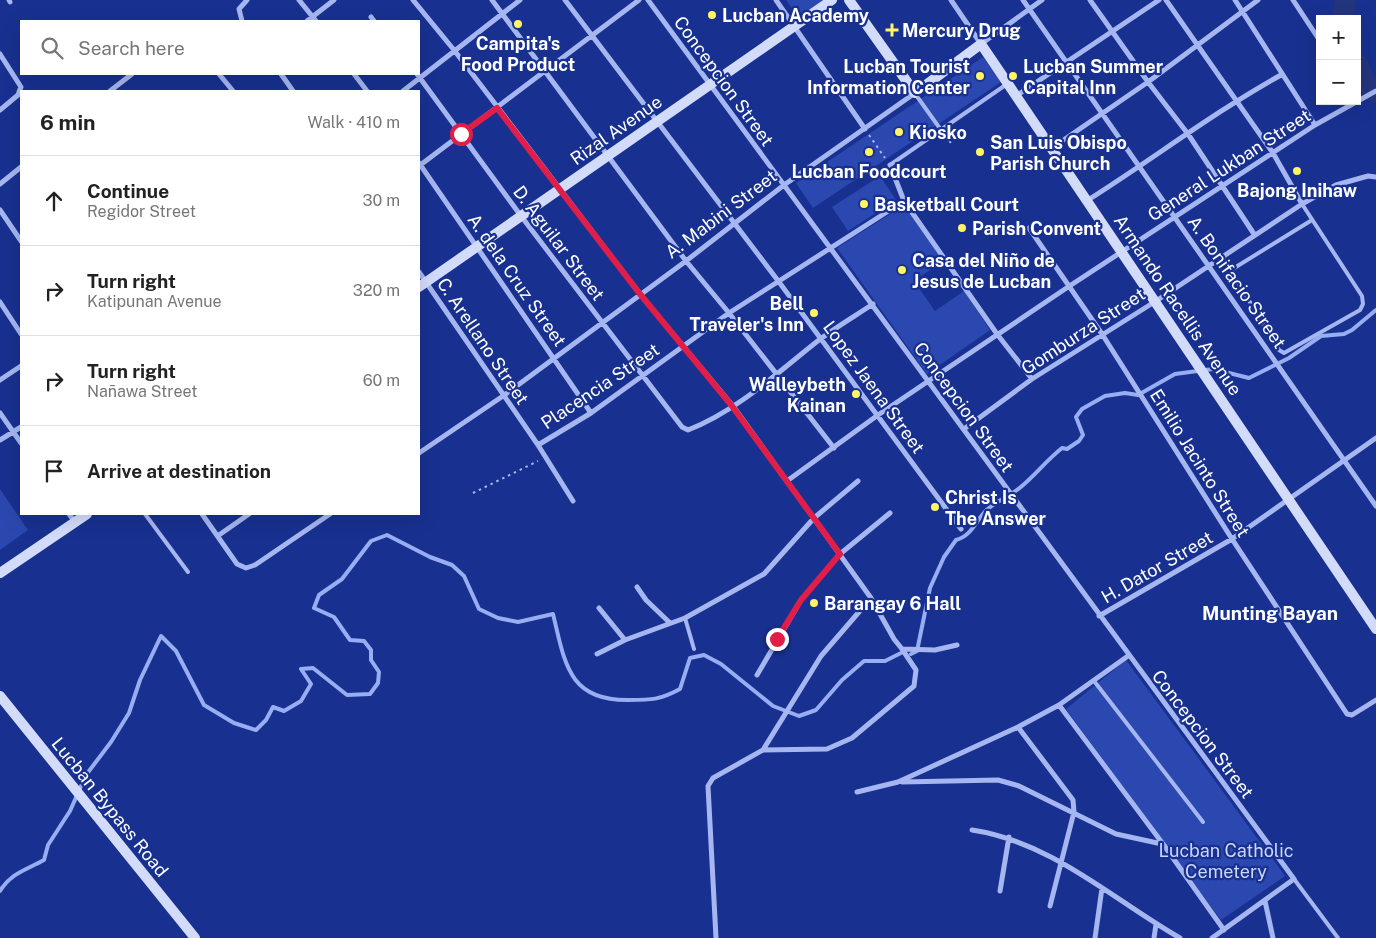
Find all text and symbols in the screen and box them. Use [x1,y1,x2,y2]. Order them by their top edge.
place label: Lucban Academy [722,5,869,26]
marker: Lucban Academy [706,9,718,21]
street label: Concepcion Street [670,12,778,150]
map controls [1316,15,1361,105]
button: + [1316,15,1361,60]
marker: Campita's Food Product [512,18,524,30]
search box [20,20,420,75]
place label: Mercury Drug [902,20,1021,41]
marker: Mercury Drug [886,24,898,36]
place label: Campita's Food Product [461,33,575,75]
icon: search [38,34,66,62]
text: Search here [78,37,185,59]
place label: Lucban Tourist Information Center [807,56,971,98]
place label: Lucban Summer Capital Inn [1023,56,1164,98]
button: − [1316,60,1361,105]
marker: Lucban Tourist Information Center [974,70,986,82]
marker: Lucban Summer Capital Inn [1007,70,1019,82]
street label: Rizal Avenue [566,91,666,169]
street label: General Lukban Street [1144,105,1314,225]
text: 6 min [40,110,96,135]
text: Walk · 410 m [307,113,400,132]
place label: Kiosko [909,122,967,143]
route start [450,123,473,146]
marker: Kiosko [893,126,905,138]
place label: San Luis Obispo Parish Church [990,132,1127,174]
marker: Lucban Foodcourt [863,146,875,158]
marker: San Luis Obispo Parish Church [974,146,986,158]
place label: Lucban Foodcourt [792,161,946,182]
street label: A. Mabini Street [661,165,781,263]
marker: Bajong Inihaw [1291,165,1303,177]
text: Continue [87,180,169,202]
place label: Bajong Inihaw [1237,180,1357,201]
street label: D. Aguilar Street [509,181,609,305]
icon: ahead [40,187,68,215]
text: 30 m [363,191,400,210]
place label: Basketball Court [874,194,1019,215]
marker: Basketball Court [858,198,870,210]
text: Regidor Street [87,202,196,221]
street label: A. dela Cruz Street [463,210,571,350]
street label: Armando Racellis Avenue [1110,211,1246,399]
street label: A. Bonifacio Street [1183,212,1291,352]
place label: Parish Convent [972,218,1101,239]
marker: Parish Convent [956,222,968,234]
place label: Casa del Niño de Jesus de Lucban [912,250,1055,292]
marker: Casa del Niño de Jesus de Lucban [896,264,908,276]
text: Turn right [87,270,176,292]
street label: C. Arellano Street [433,274,533,408]
icon: right [40,277,68,305]
text: 320 m [353,281,400,300]
street label: Gomburza Street [1017,283,1149,379]
text: Katipunan Avenue [87,292,222,311]
place label: Bell Traveler's Inn [689,293,804,335]
marker: Bell Traveler's Inn [808,307,820,319]
street label: Lopez Jaena Street [819,317,929,457]
street label: Concepcion Street [910,338,1018,476]
street label: Placencia Street [537,339,663,433]
text: Turn right [87,360,176,382]
icon: right [40,367,68,395]
text: 60 m [363,371,400,390]
place label: Walleybeth Kainan [749,374,846,416]
text: Nañawa Street [87,382,197,401]
street label: Emilio Jacinto Street [1146,385,1254,541]
marker: Walleybeth Kainan [850,388,862,400]
icon: arrive [40,457,68,485]
text: Arrive at destination [87,460,271,482]
place label: Christ Is The Answer [945,487,1047,529]
marker: Christ Is The Answer [929,501,941,513]
street label: H. Dator Street [1098,527,1216,607]
place label: Barangay 6 Hall [824,593,961,614]
marker: Barangay 6 Hall [808,597,820,609]
district label: Munting Bayan [1202,602,1338,624]
route end [766,628,789,651]
street label: Concepcion Street [1148,666,1258,802]
street label: Lucban Bypass Road [47,733,173,881]
park label: Lucban Catholic Cemetery [1159,840,1293,882]

